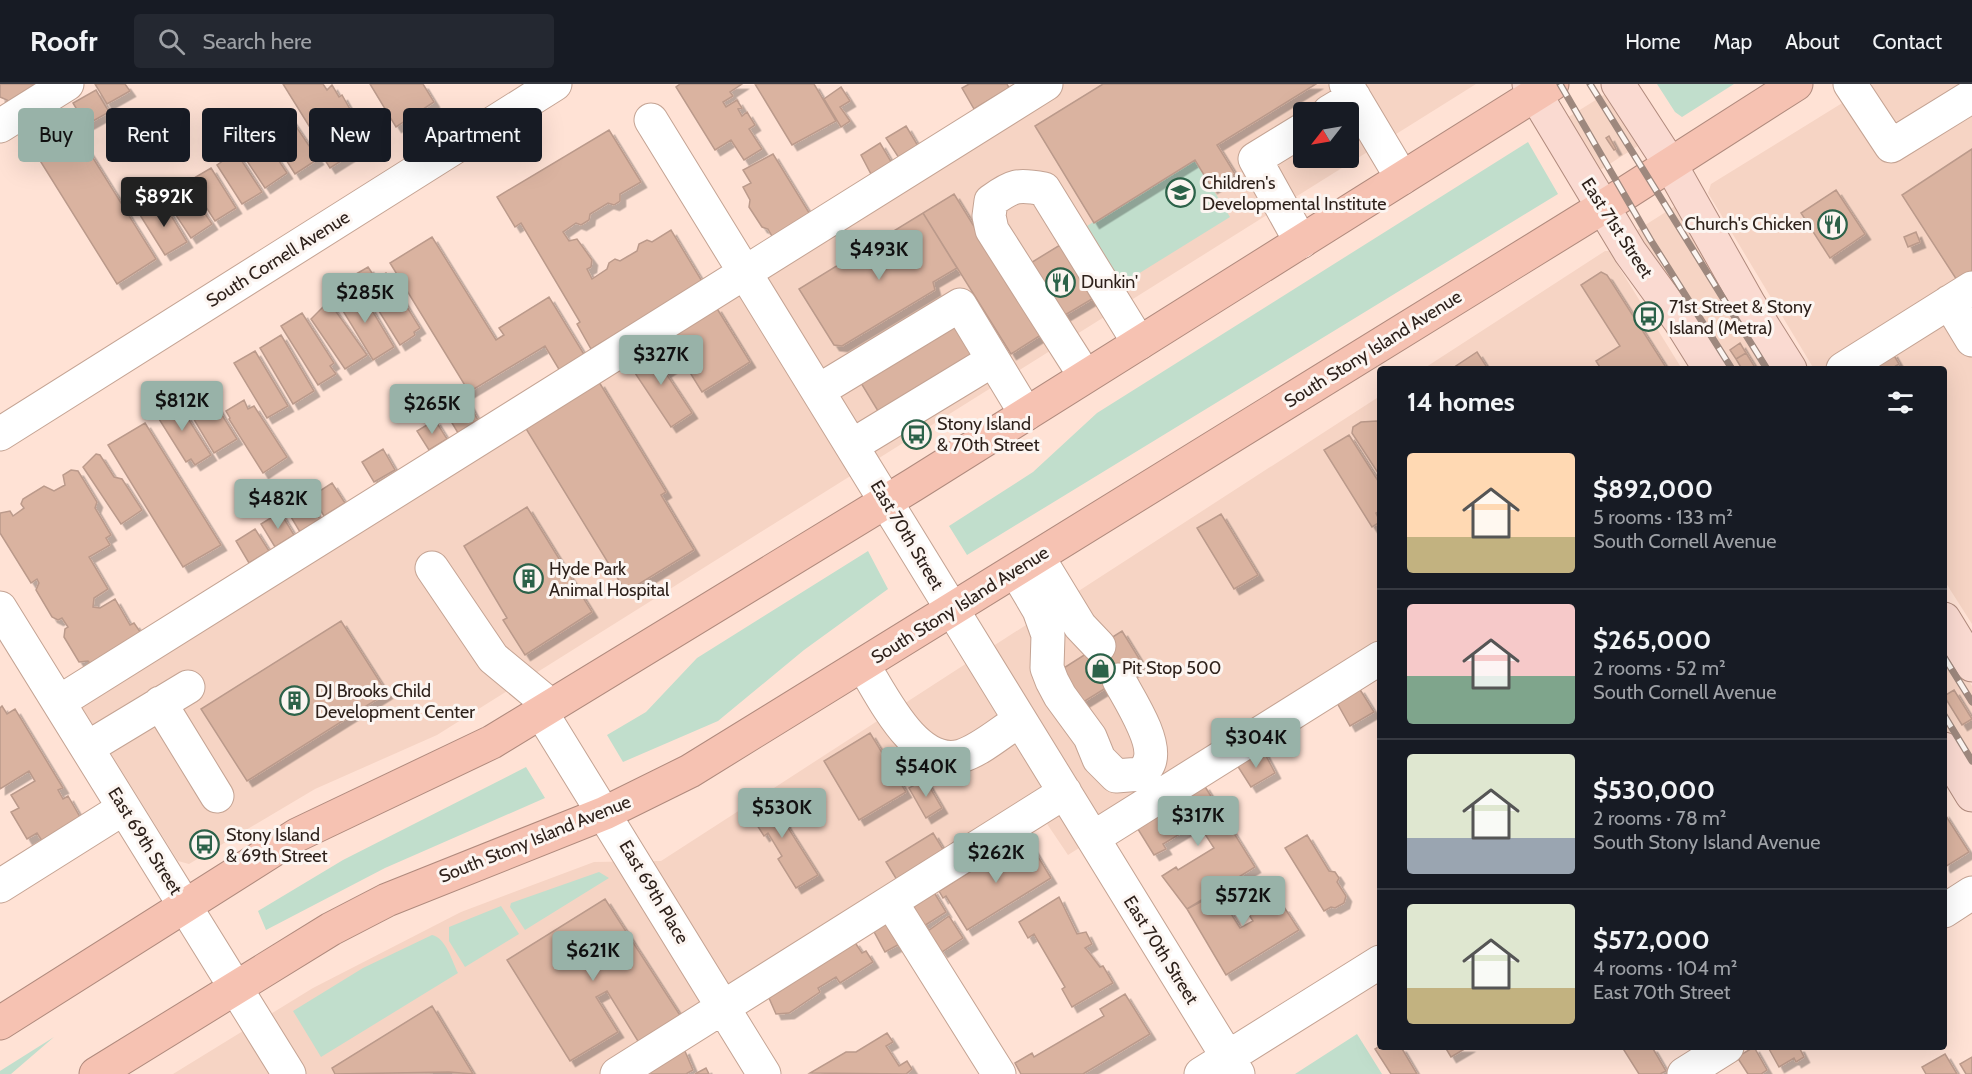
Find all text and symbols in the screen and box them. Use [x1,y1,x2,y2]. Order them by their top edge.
search box [134,14,554,68]
text: Roofr [30,24,98,58]
icon: search [155,25,188,58]
text: Search here [203,28,312,55]
text: Home [1625,29,1681,54]
text: Map [1714,29,1752,54]
text: About [1785,29,1839,54]
text: Contact [1872,29,1942,54]
north arrow [1293,102,1359,168]
map controls [1293,102,1359,168]
chip: Buy [18,108,94,162]
chip: Rent [106,108,190,162]
chip: Filters [202,108,297,162]
chip: New [309,108,391,162]
chip: Apartment [403,108,542,162]
place label: Children's Developmental Institute [1202,172,1387,215]
street label: East 71st Street [1576,174,1658,282]
pin: $892K [122,177,206,228]
school or university icon: Children's Developmental Institute [1165,177,1197,209]
text: $892K [135,184,193,208]
street label: South Cornell Avenue [202,206,354,312]
restaurant icon: Church's Chicken [1817,208,1849,240]
place label: Church's Chicken [1685,213,1812,235]
pin: $493K [837,230,921,281]
text: $493K [850,237,908,261]
restaurant icon: Dunkin' [1044,266,1076,298]
place label: Dunkin' [1081,271,1138,293]
pin: $285K [323,273,407,324]
text: $285K [336,280,394,304]
street label: South Stony Island Avenue [1280,285,1466,413]
place label: 71st Street & Stony Island (Metra) [1669,296,1812,339]
bus stop icon: 71st Street & Stony Island (Metra) [1632,301,1664,333]
pin: $327K [619,335,703,386]
text: $327K [633,342,689,366]
pin: $812K [140,381,224,432]
pin: $265K [390,384,474,435]
text: 14 homes [1407,386,1515,418]
icon: filters [1884,386,1917,419]
text: $812K [155,388,209,412]
text: $265K [404,391,460,415]
place label: Stony Island & 70th Street [937,413,1040,456]
bus stop icon: Stony Island & 70th Street [900,418,932,450]
text: $892,000 [1593,473,1713,505]
street label: East 70th Street [866,476,948,594]
icon: home [1455,477,1527,549]
pin: $482K [236,479,320,530]
text: $482K [248,486,308,510]
text: 5 rooms · 133 m² [1593,505,1733,529]
text: South Cornell Avenue [1593,529,1776,553]
street label: South Stony Island Avenue [867,541,1053,669]
place label: Hyde Park Animal Hospital [549,558,670,601]
building icon: Hyde Park Animal Hospital [512,563,544,595]
text: $265,000 [1593,624,1711,656]
icon: home [1455,628,1527,700]
shop icon: Pit Stop 500 [1085,652,1117,684]
text: 2 rooms · 52 m² [1593,656,1726,680]
place label: Pit Stop 500 [1122,657,1221,679]
place label: DJ Brooks Child Development Center [315,680,475,723]
text: South Cornell Avenue [1593,680,1776,704]
building icon: DJ Brooks Child Development Center [278,685,310,717]
pin: $304K [1214,718,1298,769]
text: $304K [1225,725,1287,749]
pin: $540K [884,747,968,798]
text: $540K [895,754,957,778]
text: $530,000 [1593,774,1715,806]
icon: home [1455,778,1527,850]
street label: East 69th Street [103,783,187,899]
pin: $530K [740,788,824,839]
street label: South Stony Island Avenue [436,790,634,888]
text: $530K [752,795,812,819]
pin: $317K [1156,796,1240,847]
text: $317K [1172,803,1224,827]
text: 2 rooms · 78 m² [1593,806,1726,830]
place label: Stony Island & 69th Street [226,824,328,867]
bus stop icon: Stony Island & 69th Street [189,829,221,861]
text: South Stony Island Avenue [1593,830,1820,854]
pin: $262K [954,833,1038,884]
street label: East 69th Place [614,836,694,948]
text: $262K [968,840,1024,864]
pin: $572K [1201,876,1285,927]
text: $572K [1215,883,1271,907]
street label: East 70th Street [1119,892,1203,1008]
text: $572,000 [1593,924,1710,956]
icon: home [1455,928,1527,1000]
pin: $621K [551,931,635,982]
text: $621K [566,938,620,962]
text: 4 rooms · 104 m² [1593,956,1737,980]
text: East 70th Street [1593,980,1731,1004]

